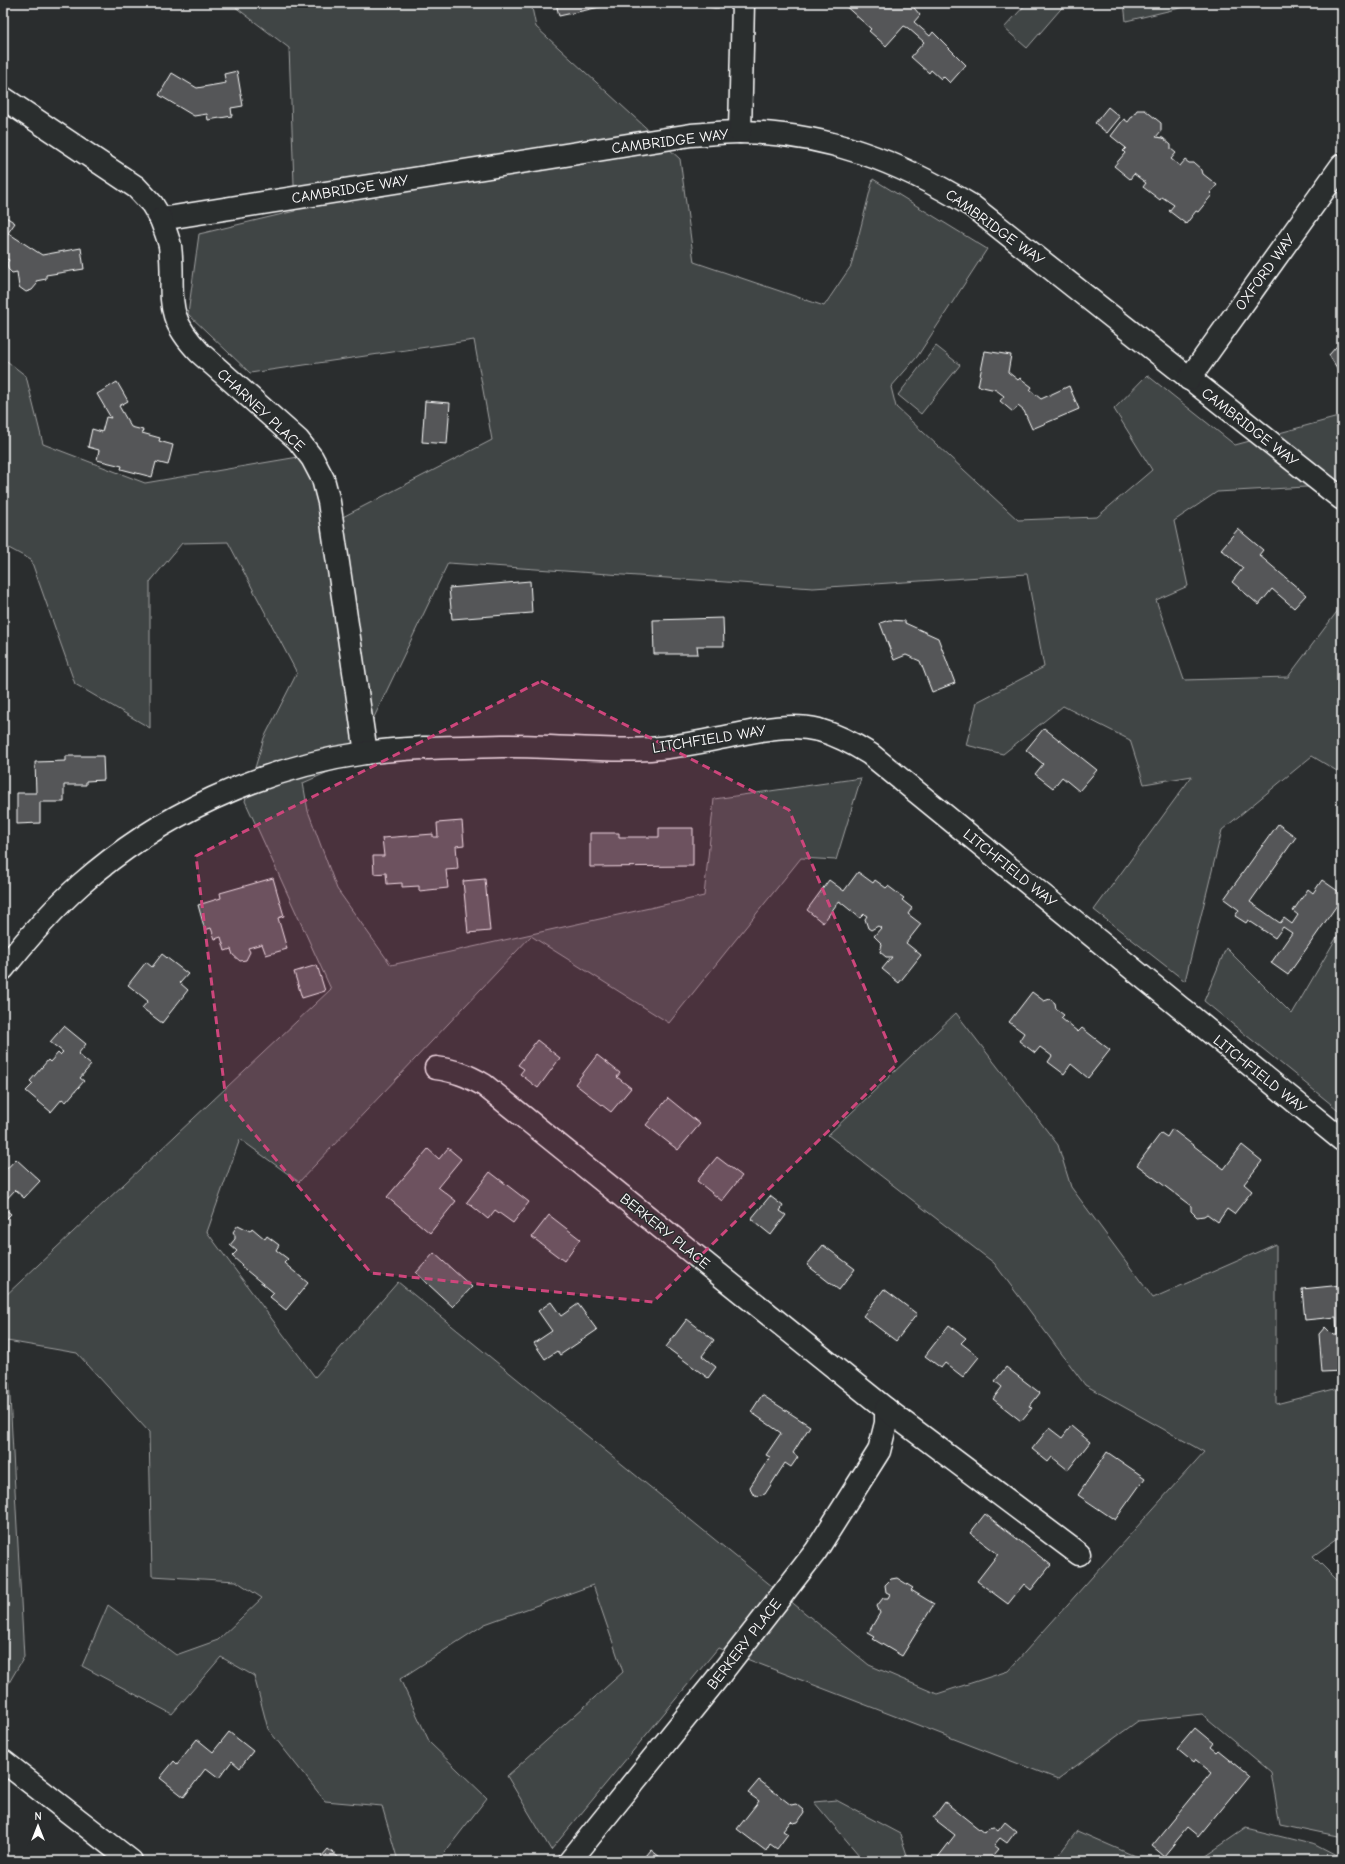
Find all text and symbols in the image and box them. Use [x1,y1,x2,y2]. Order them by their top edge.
street label: CAMBRIDGE WAY [610,125,730,157]
street label: CAMBRIDGE WAY [290,171,410,207]
street label: CAMBRIDGE WAY [942,185,1048,269]
street label: OXFORD WAY [1231,230,1299,314]
street label: CHARNEY PLACE [213,365,309,455]
street label: CAMBRIDGE WAY [1198,384,1302,470]
street label: LITCHFIELD WAY [651,721,767,757]
street label: LITCHFIELD WAY [960,825,1060,911]
street label: LITCHFIELD WAY [1210,1031,1310,1117]
street label: BERKERY PLACE [616,1189,714,1273]
street label: BERKERY PLACE [703,1595,785,1693]
north arrow [18,1806,58,1846]
text: N [34,1810,42,1823]

